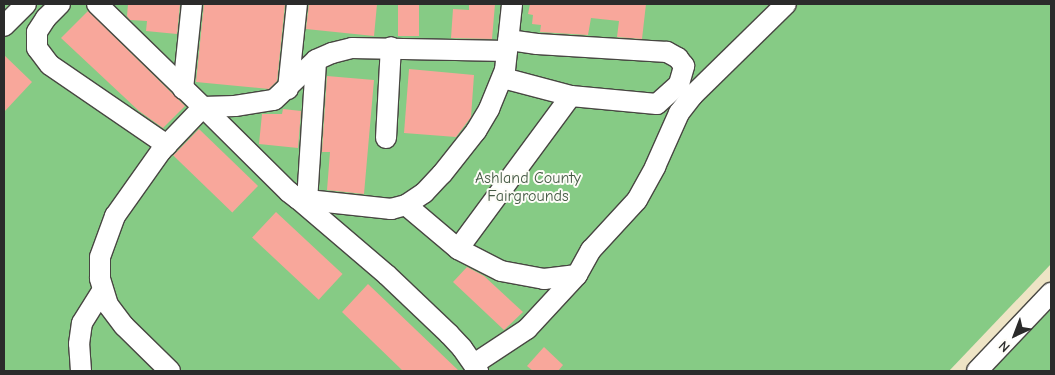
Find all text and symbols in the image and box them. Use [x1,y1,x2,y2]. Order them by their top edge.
park label: Ashland County Fairgrounds [475,168,581,206]
north arrow [990,310,1040,360]
text: N [995,337,1014,356]

